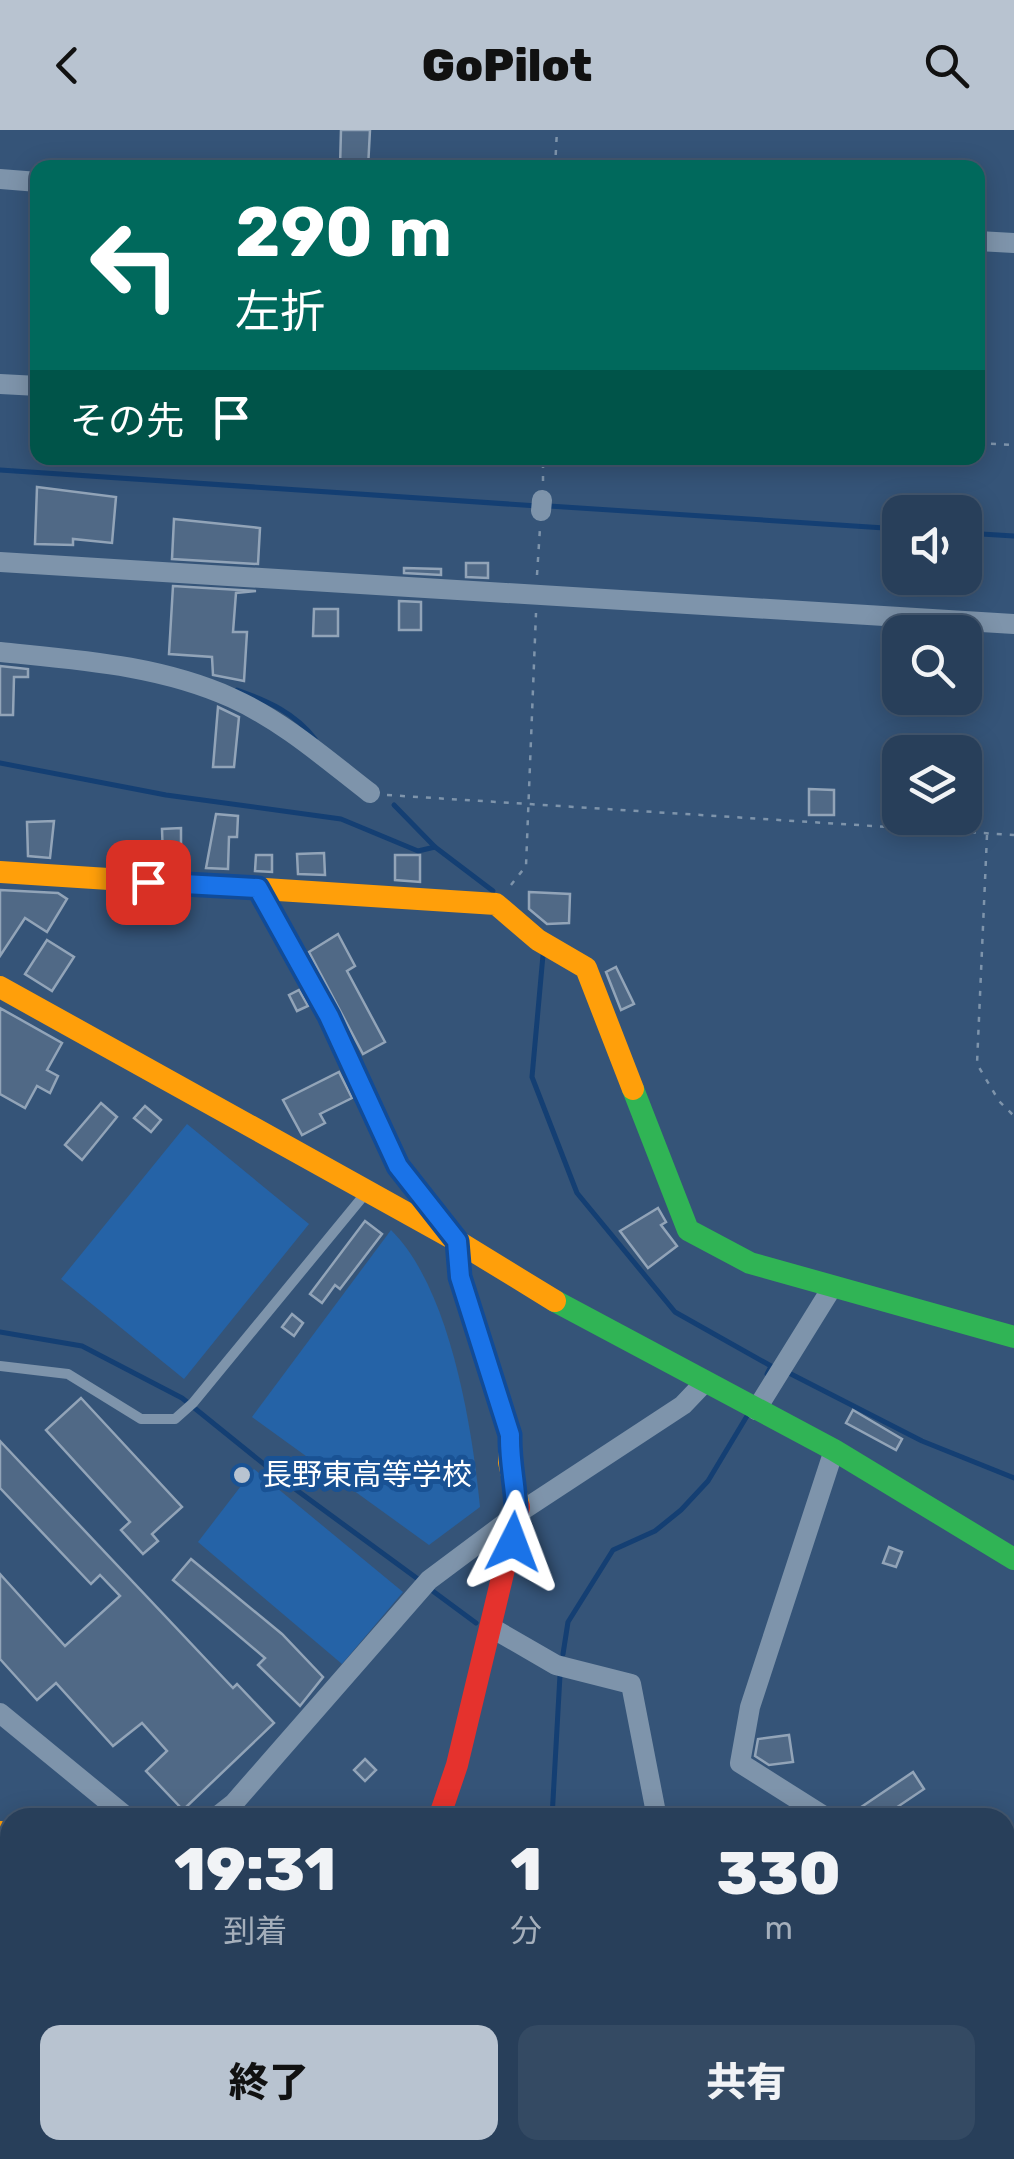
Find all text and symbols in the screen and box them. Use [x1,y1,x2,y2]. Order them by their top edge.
icon: back [40,38,95,93]
icon: search [919,38,974,93]
text: GoPilot [422,39,592,92]
text: 290 m [235,191,452,274]
icon: left [70,200,200,330]
text: 左折 [235,285,325,338]
icon: arrive [204,390,259,445]
text: その先 [70,398,184,444]
map controls [882,495,982,835]
button: sound [882,495,982,595]
button: search [882,615,982,715]
button: layers [882,735,982,835]
pin [106,840,191,925]
icon: arrive [121,855,176,910]
place label: 長野東高等学校 [262,1457,472,1493]
marker: 長野東高等学校 [231,1464,253,1486]
position arrow [461,1490,565,1594]
text: 19:31 [174,1834,336,1905]
text: 1 [511,1834,542,1905]
text: 330 [717,1838,841,1909]
text: m [764,1909,793,1947]
text: 到着 [223,1912,287,1950]
text: 分 [510,1912,542,1950]
button: 終了 [40,2025,498,2140]
button: 共有 [518,2025,975,2140]

